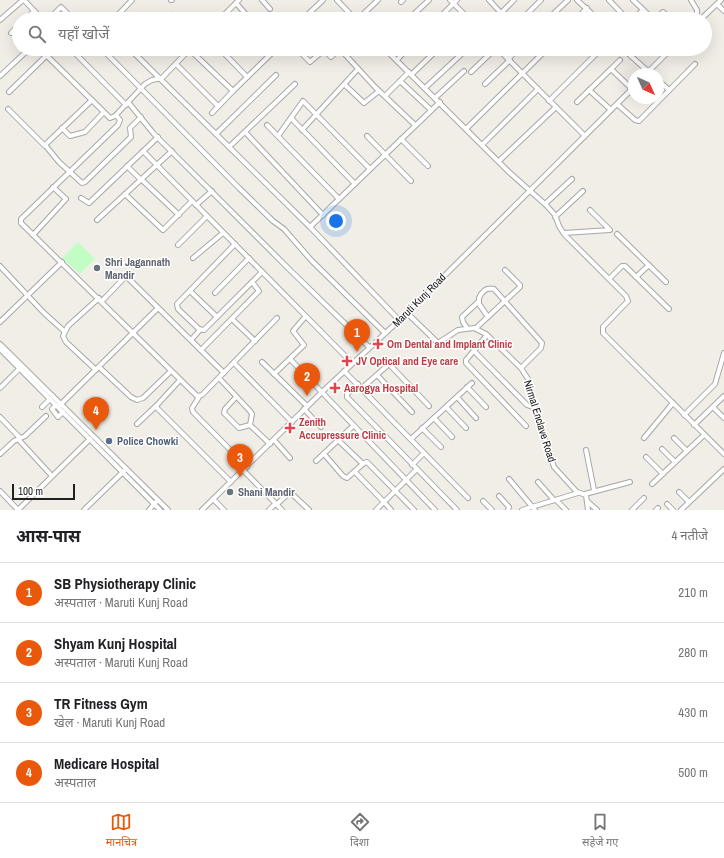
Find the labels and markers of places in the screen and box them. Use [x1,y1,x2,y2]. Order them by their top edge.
place label: Shri Jagannath Mandir [105,255,170,282]
marker: Shri Jagannath Mandir [92,263,102,273]
pin: 1 [344,319,370,352]
place label: Om Dental and Implant Clinic [387,337,512,351]
marker: Om Dental and Implant Clinic [372,338,384,350]
place label: JV Optical and Eye care [356,354,458,368]
marker: JV Optical and Eye care [341,355,353,367]
pin: 2 [294,363,320,396]
place label: Aarogya Hospital [344,381,418,395]
marker: Aarogya Hospital [329,382,341,394]
pin: 4 [83,397,109,430]
place label: Zenith Accupressure Clinic [299,415,386,442]
marker: Zenith Accupressure Clinic [284,422,296,434]
place label: Police Chowki [117,434,178,448]
marker: Police Chowki [104,436,114,446]
pin: 3 [227,444,253,477]
place label: Shani Mandir [238,485,295,499]
marker: Shani Mandir [225,487,235,497]

